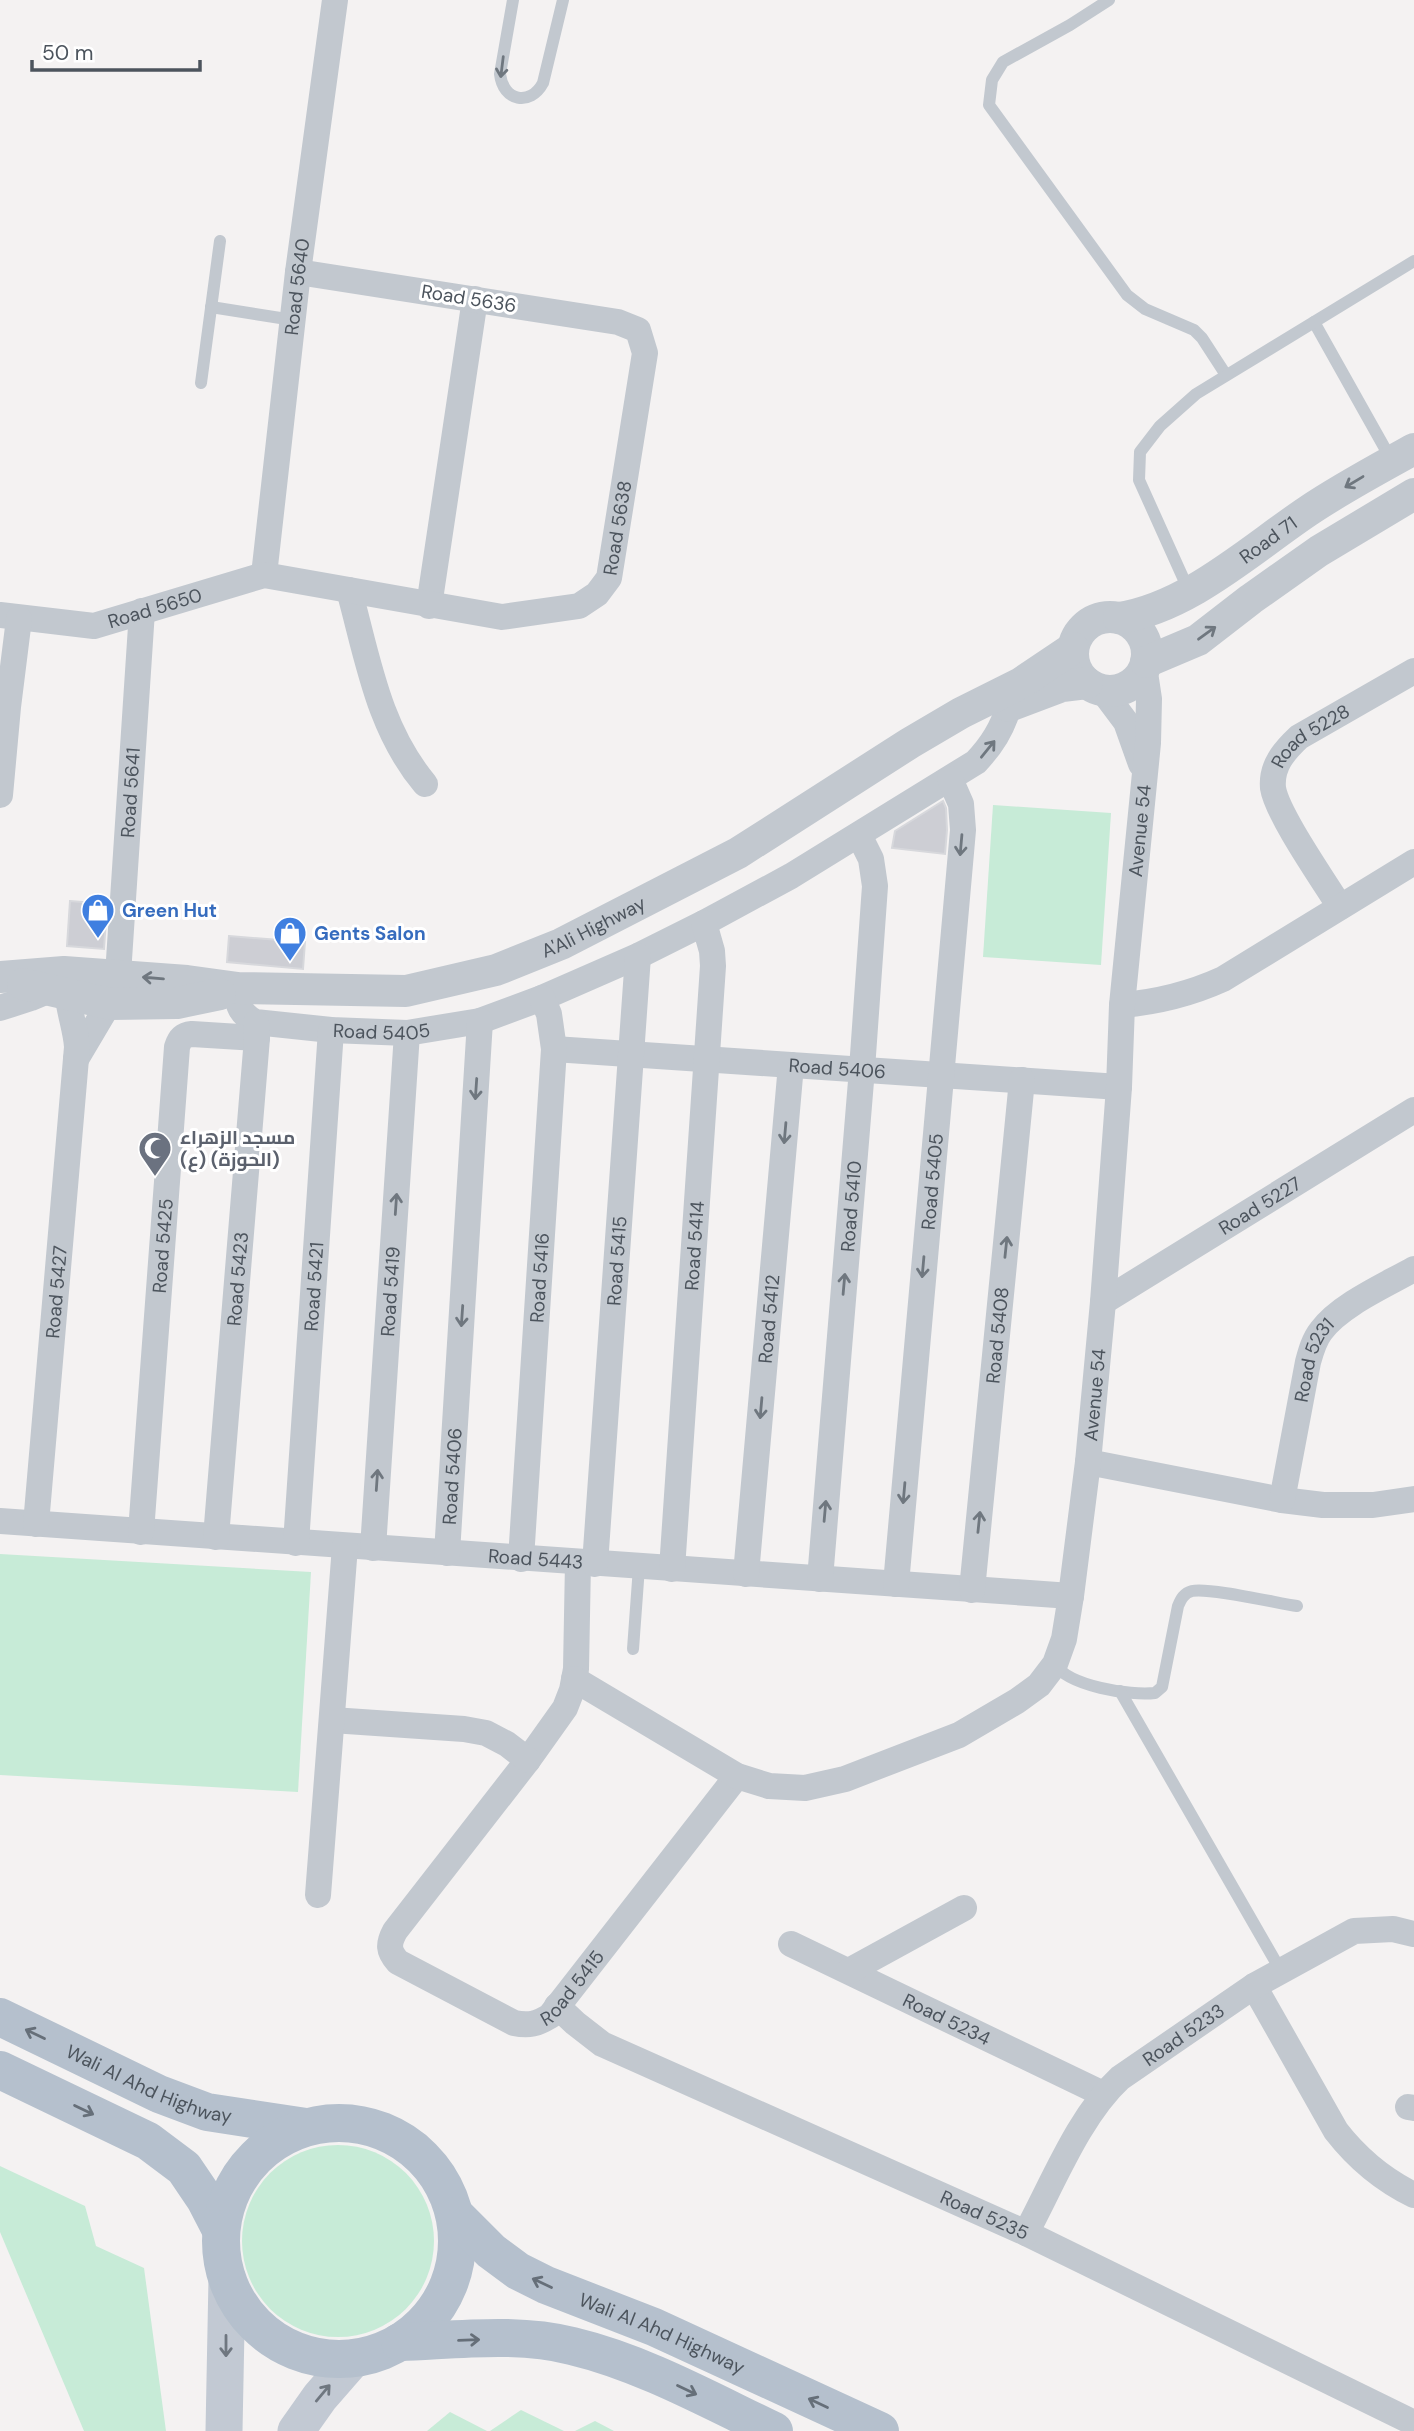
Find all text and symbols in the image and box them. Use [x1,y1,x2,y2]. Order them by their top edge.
scale bar [32,28,200,72]
text: 50 m [42,39,93,67]
one-way arrow [495,55,508,78]
street label: Road 5640 [279,237,315,337]
street label: Road 5636 [420,279,518,318]
one-way arrow [1345,476,1365,490]
street label: Road 5638 [598,479,637,577]
street label: Road 71 [1235,511,1302,569]
street label: Road 5650 [105,582,205,634]
one-way arrow [1197,626,1216,640]
street label: Road 5228 [1265,699,1354,772]
one-way arrow [980,740,995,758]
street label: Road 5641 [115,747,146,839]
street label: Avenue 54 [1123,783,1157,878]
one-way arrow [954,833,967,856]
street label: A'Ali Highway [538,890,650,964]
shop icon: Green Hut [79,891,117,940]
place label: Green Hut [122,898,217,923]
shop icon: Gents Salon [271,914,309,963]
place label: Gents Salon [314,921,426,946]
one-way arrow [143,971,165,984]
street label: Road 5405 [333,1017,432,1046]
street label: Road 5406 [788,1053,887,1084]
one-way arrow [469,1078,482,1100]
one-way arrow [778,1121,791,1144]
place label: مسجد الزهراء (ع) (الحوزة) [180,1125,295,1173]
mosque icon: مسجد الزهراء (ع) (الحوزة) [136,1129,174,1178]
street label: Road 5405 [916,1132,949,1231]
street label: Road 5410 [835,1160,867,1253]
street label: Road 5227 [1214,1171,1306,1241]
one-way arrow [390,1193,403,1216]
street label: Road 5425 [147,1198,179,1294]
street label: Road 5414 [679,1200,710,1292]
street label: Road 5415 [601,1215,633,1307]
street label: Road 5423 [221,1231,254,1327]
street label: Road 5416 [524,1232,555,1324]
one-way arrow [999,1236,1012,1259]
street label: Road 5421 [298,1241,330,1332]
street label: Road 5427 [40,1244,73,1339]
street label: Road 5419 [375,1246,406,1337]
one-way arrow [916,1255,929,1278]
street label: Road 5412 [753,1273,785,1365]
one-way arrow [838,1273,851,1296]
street label: Road 5408 [980,1286,1015,1385]
one-way arrow [455,1305,468,1327]
street label: Road 5231 [1289,1312,1339,1404]
street label: Avenue 54 [1078,1347,1112,1442]
one-way arrow [754,1396,767,1419]
street label: Road 5406 [437,1427,468,1526]
one-way arrow [371,1469,384,1492]
one-way arrow [897,1482,910,1504]
one-way arrow [819,1500,832,1523]
one-way arrow [973,1511,986,1534]
street label: Road 5443 [487,1543,584,1575]
street label: Road 5415 [536,1945,610,2032]
street label: Road 5234 [899,1988,995,2051]
street label: Road 5233 [1138,1998,1229,2072]
one-way arrow [25,2027,46,2040]
street label: Wali Al Ahd Highway [62,2039,234,2129]
one-way arrow [73,2103,94,2117]
street label: Road 5235 [936,2184,1033,2246]
one-way arrow [532,2276,553,2289]
street label: Wali Al Ahd Highway [575,2287,749,2380]
one-way arrow [457,2333,480,2346]
one-way arrow [219,2335,233,2358]
one-way arrow [676,2384,697,2397]
one-way arrow [315,2385,331,2403]
one-way arrow [808,2395,829,2409]

